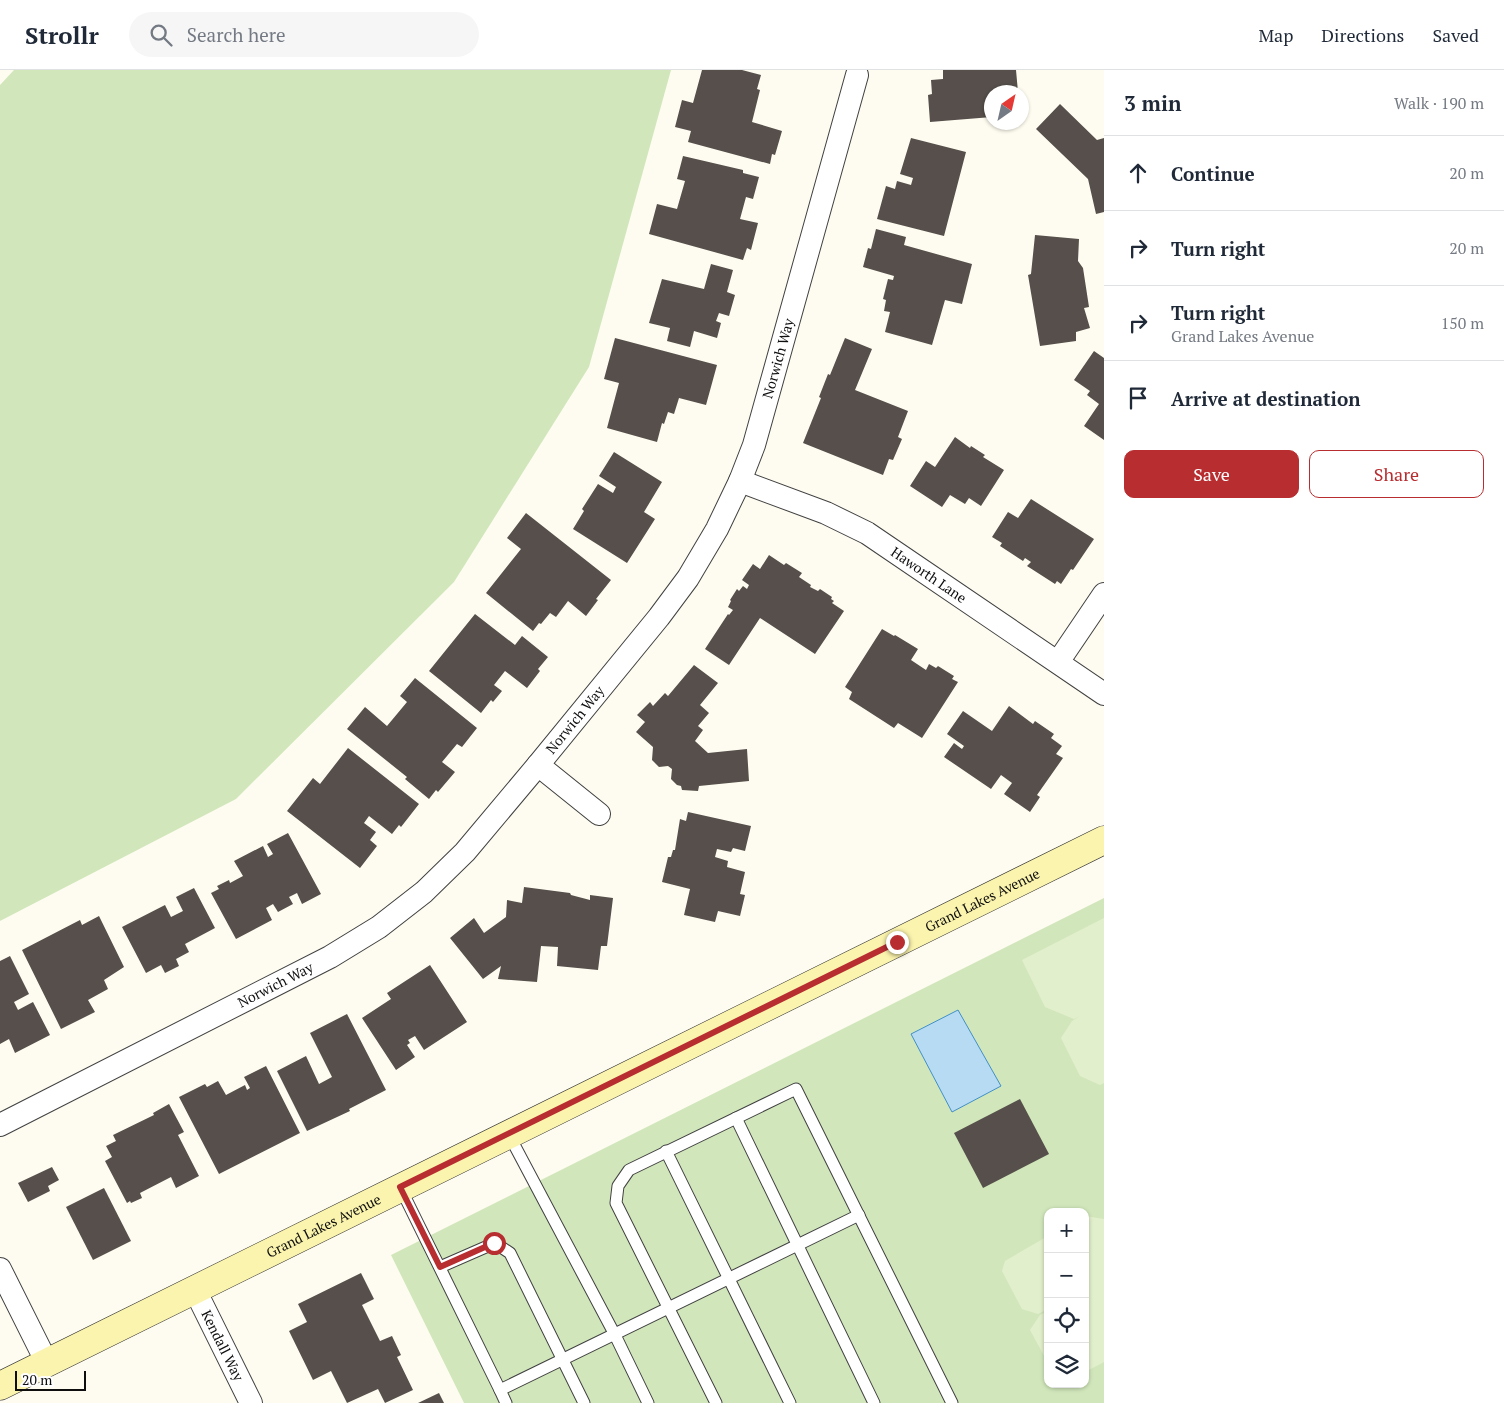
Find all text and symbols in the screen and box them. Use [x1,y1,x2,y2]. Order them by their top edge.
search box [129,12,479,57]
text: Strollr [25,19,99,51]
icon: search [147,21,175,49]
text: Search here [187,22,286,47]
text: Map [1258,23,1293,47]
text: Directions [1321,23,1404,47]
text: Saved [1432,23,1479,47]
north arrow [984,85,1029,130]
text: 3 min [1124,89,1181,117]
text: Walk · 190 m [1394,92,1484,114]
icon: ahead [1124,159,1152,187]
text: Continue [1171,161,1255,186]
text: 20 m [1449,162,1484,184]
icon: right [1124,234,1152,262]
text: Turn right [1171,236,1265,261]
text: 20 m [1449,237,1484,259]
text: Turn right [1171,300,1265,325]
icon: right [1124,309,1152,337]
text: 150 m [1441,312,1484,334]
street label: Norwich Way [757,315,798,401]
text: Grand Lakes Avenue [1171,325,1314,347]
icon: arrive [1124,384,1152,412]
text: Arrive at destination [1171,386,1360,411]
button: Save [1124,450,1299,498]
button: Share [1309,450,1484,498]
street label: Haworth Lane [888,542,971,607]
street label: Norwich Way [541,681,609,757]
street label: Grand Lakes Avenue [922,863,1043,936]
route end [886,931,909,954]
street label: Norwich Way [234,957,317,1012]
street label: Grand Lakes Avenue [263,1189,384,1262]
map controls [1044,1208,1089,1388]
button: + [1044,1208,1089,1253]
route start [483,1232,506,1255]
button: − [1044,1253,1089,1298]
button: locate [1044,1298,1089,1343]
street label: Kendall Way [197,1307,249,1385]
button: layers [1044,1343,1089,1388]
scale bar [15,1368,86,1391]
text: 20 m [22,1370,52,1389]

